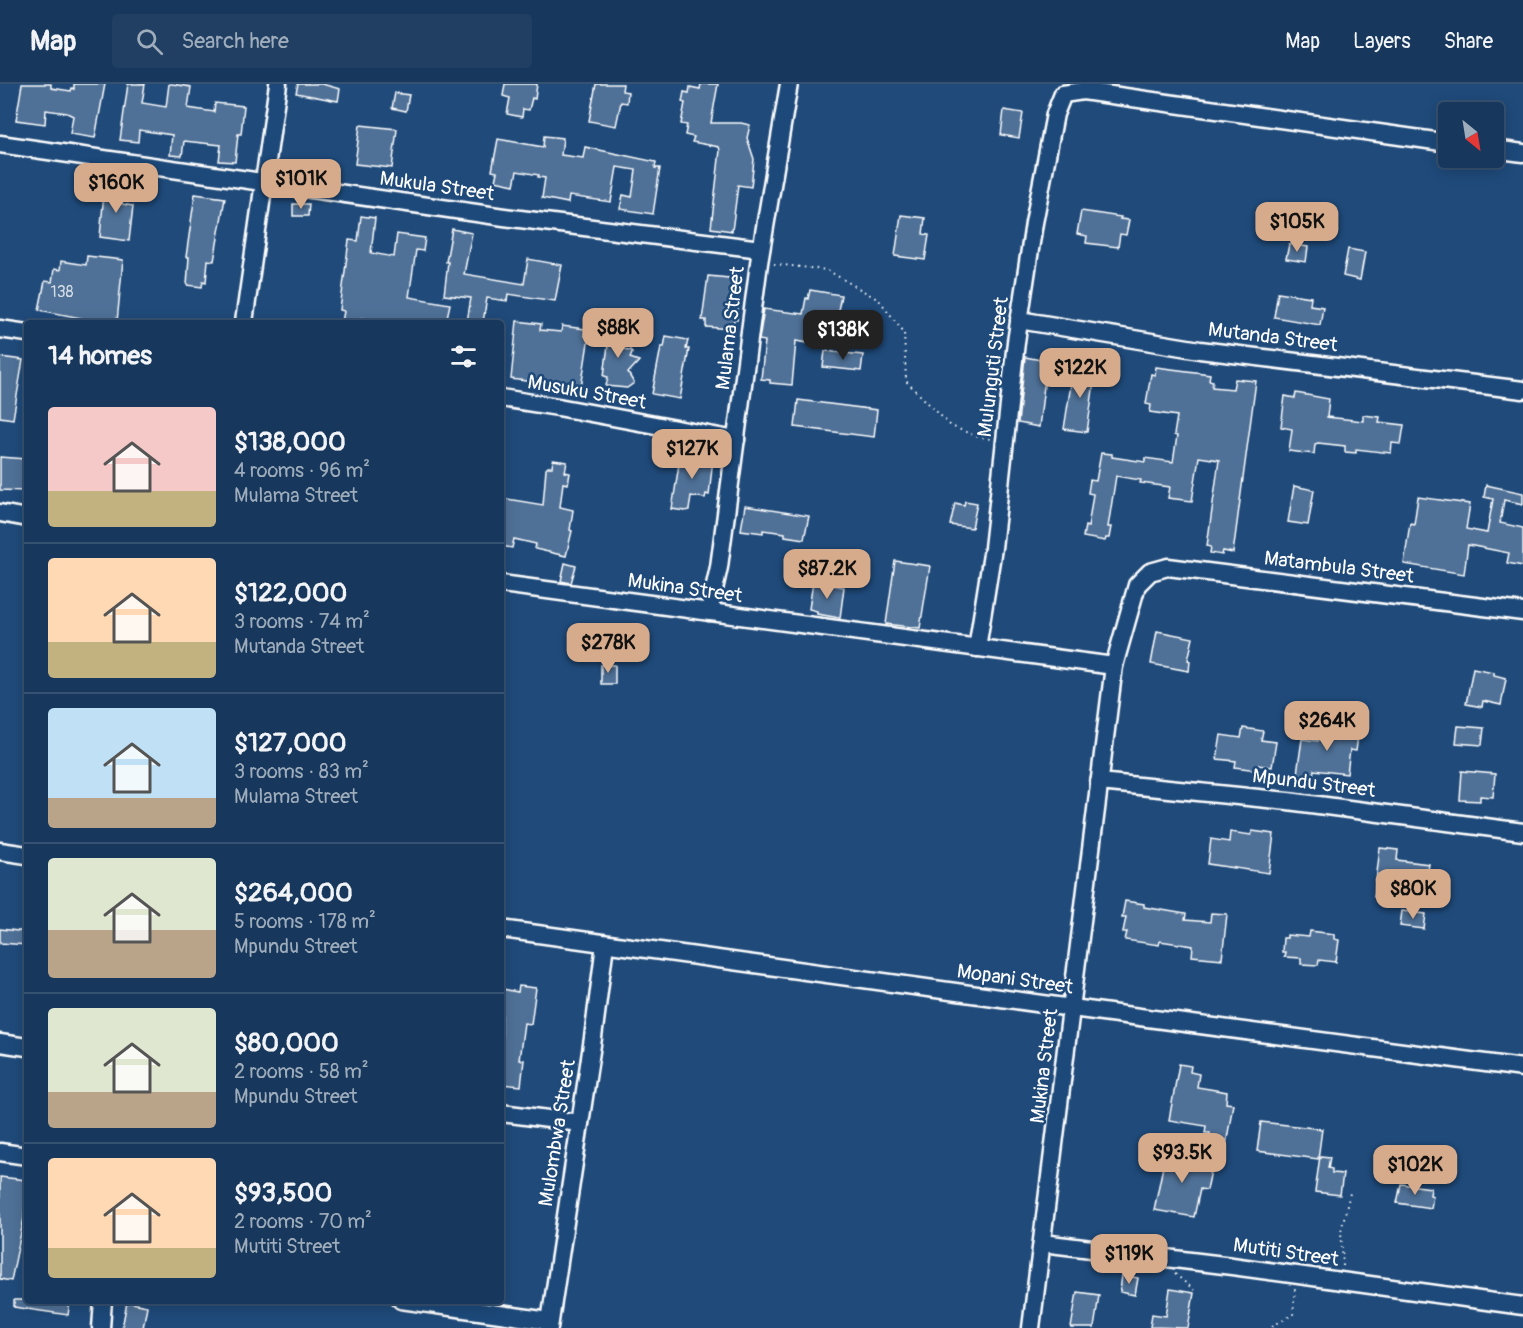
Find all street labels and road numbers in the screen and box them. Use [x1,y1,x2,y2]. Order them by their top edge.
street label: Mukula Street [378,166,497,207]
street label: Mulama Street [710,264,750,391]
street label: Mulunguti Street [972,295,1014,438]
street label: Mutanda Street [1207,317,1340,357]
street label: Musuku Street [526,369,649,415]
street label: Matambula Street [1263,545,1416,589]
street label: Mukina Street [626,568,745,609]
street label: Mpundu Street [1251,763,1378,803]
street label: Mopani Street [955,958,1076,1000]
street label: Mukina Street [1025,1006,1064,1125]
street label: Mulombwa Street [533,1057,581,1208]
street label: Mutiti Street [1232,1232,1341,1272]

